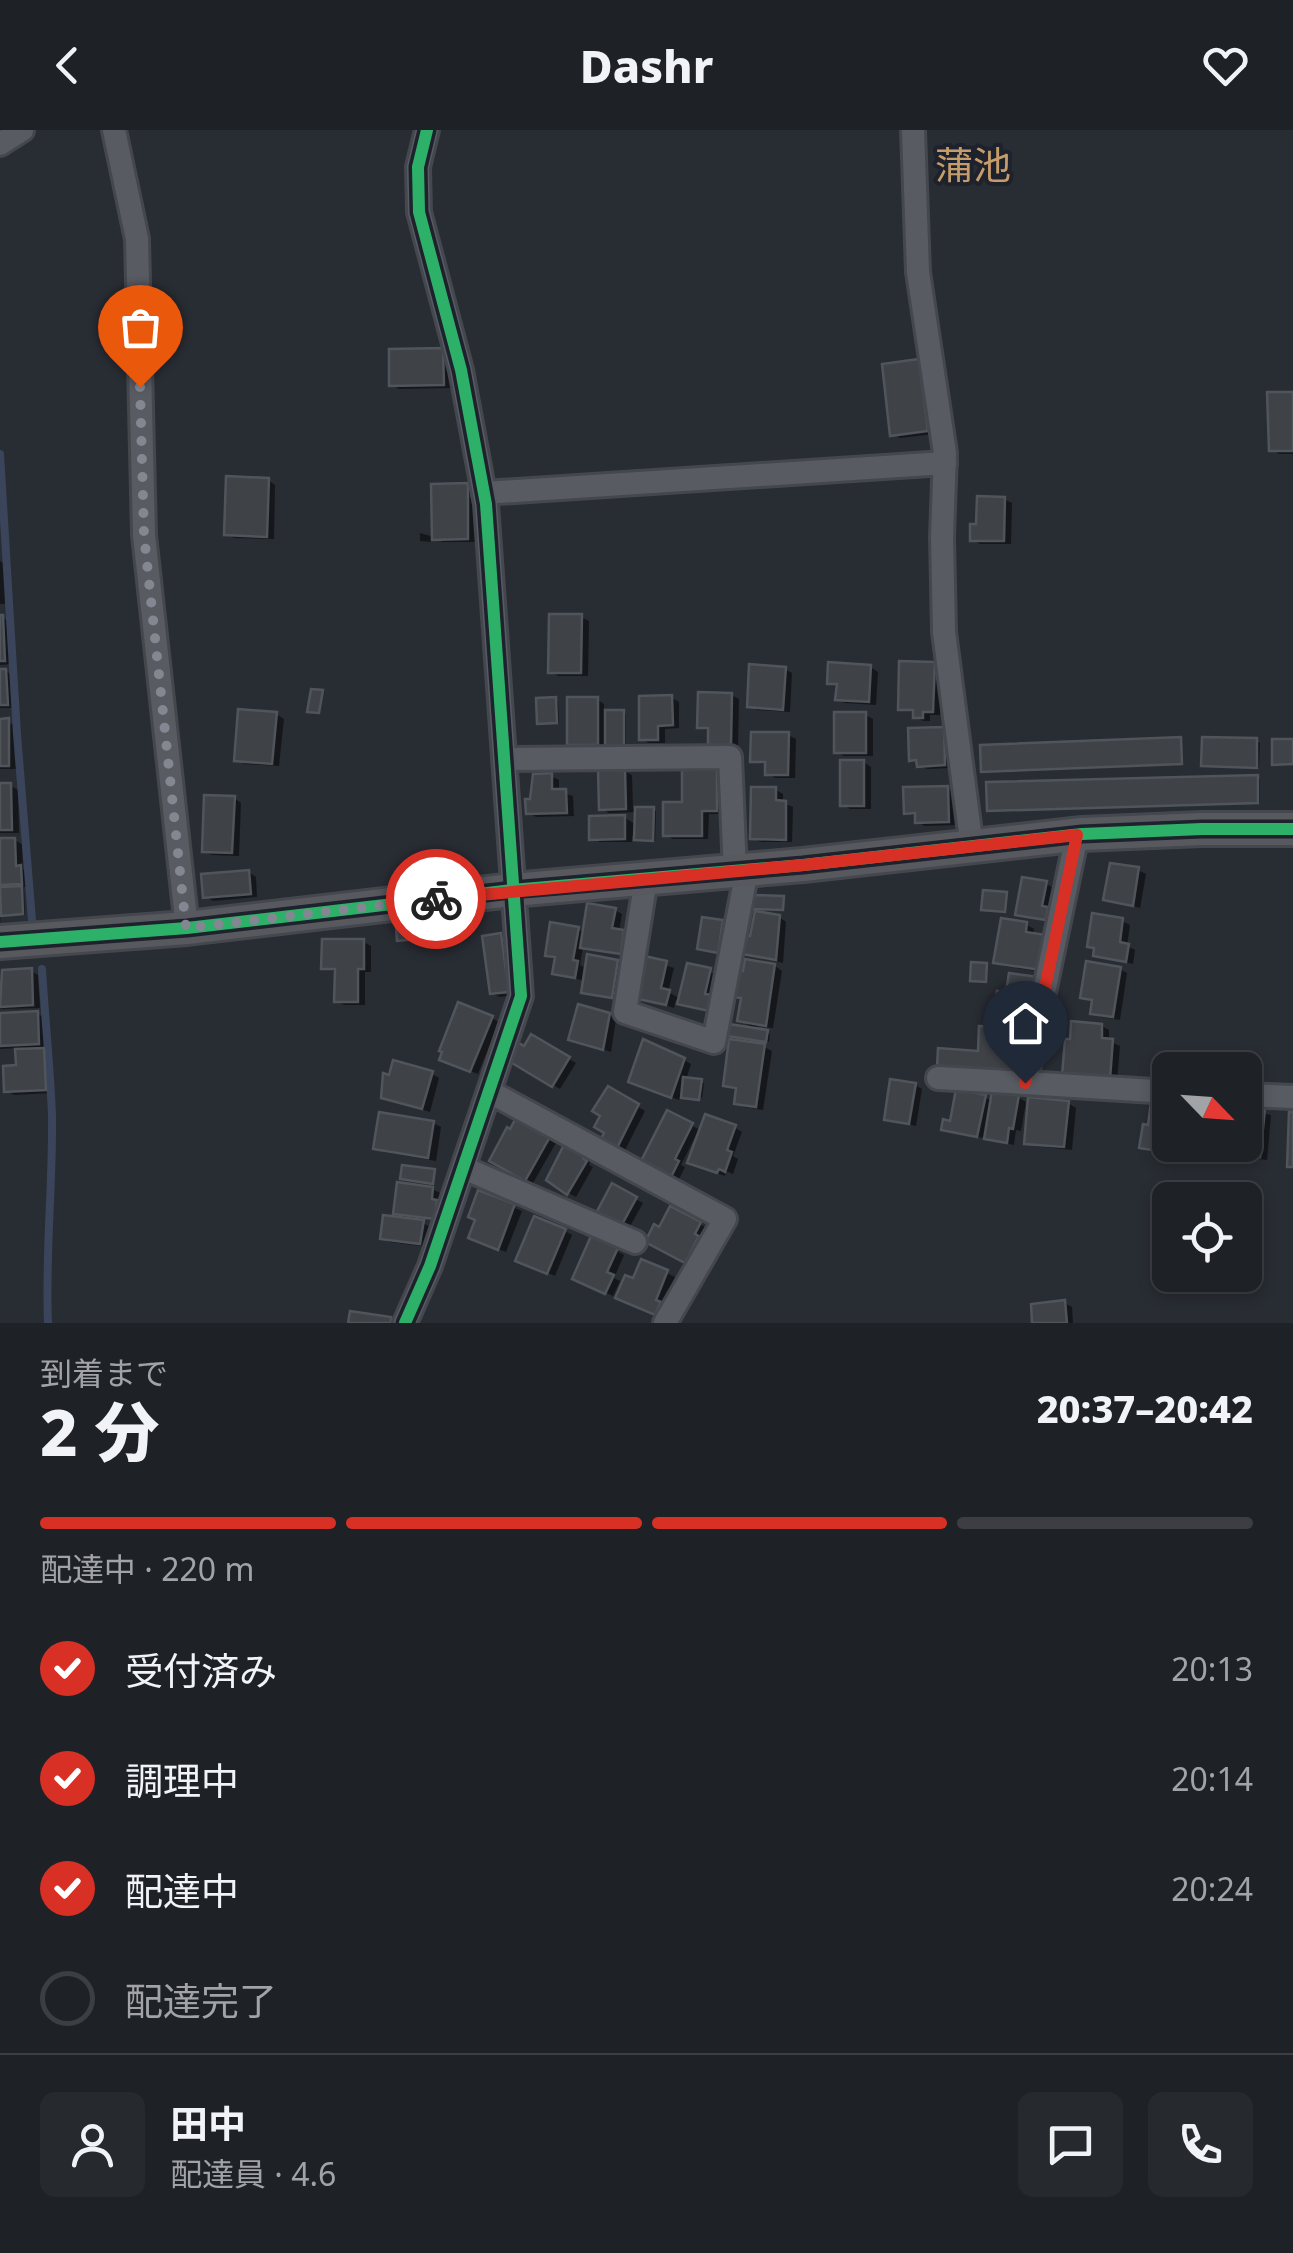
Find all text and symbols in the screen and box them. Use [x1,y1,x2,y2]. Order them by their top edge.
text: Dashr [580,35,713,96]
icon: back [40,38,95,93]
icon: heart [1198,38,1253,93]
district label: 蒲池 [935,138,1011,190]
pin [98,285,183,388]
icon: bag [113,300,168,355]
courier [386,849,486,949]
icon: bike [409,872,464,927]
pin [983,981,1068,1084]
icon: home [998,996,1053,1051]
north arrow [1152,1052,1262,1162]
map controls [1152,1052,1262,1292]
button: locate [1152,1182,1262,1292]
text: 到着まで [40,1351,168,1394]
text: 20:37–20:42 [1037,1382,1253,1434]
text: 2 分 [40,1387,159,1475]
text: 配達中 · 220 m [40,1547,254,1590]
icon: check [40,1641,95,1696]
text: 受付済み [125,1644,277,1696]
text: 20:13 [1171,1647,1253,1690]
icon: check [40,1751,95,1806]
text: 調理中 [125,1754,239,1806]
text: 20:14 [1171,1757,1253,1800]
icon: check [40,1861,95,1916]
text: 配達中 [125,1864,239,1916]
text: 20:24 [1171,1867,1253,1910]
text: 配達完了 [125,1974,277,2026]
button: person [40,2092,145,2197]
button: chat [1018,2092,1123,2197]
button: phone [1148,2092,1253,2197]
text: 田中 [170,2097,246,2149]
text: 配達員 · 4.6 [170,2152,336,2195]

